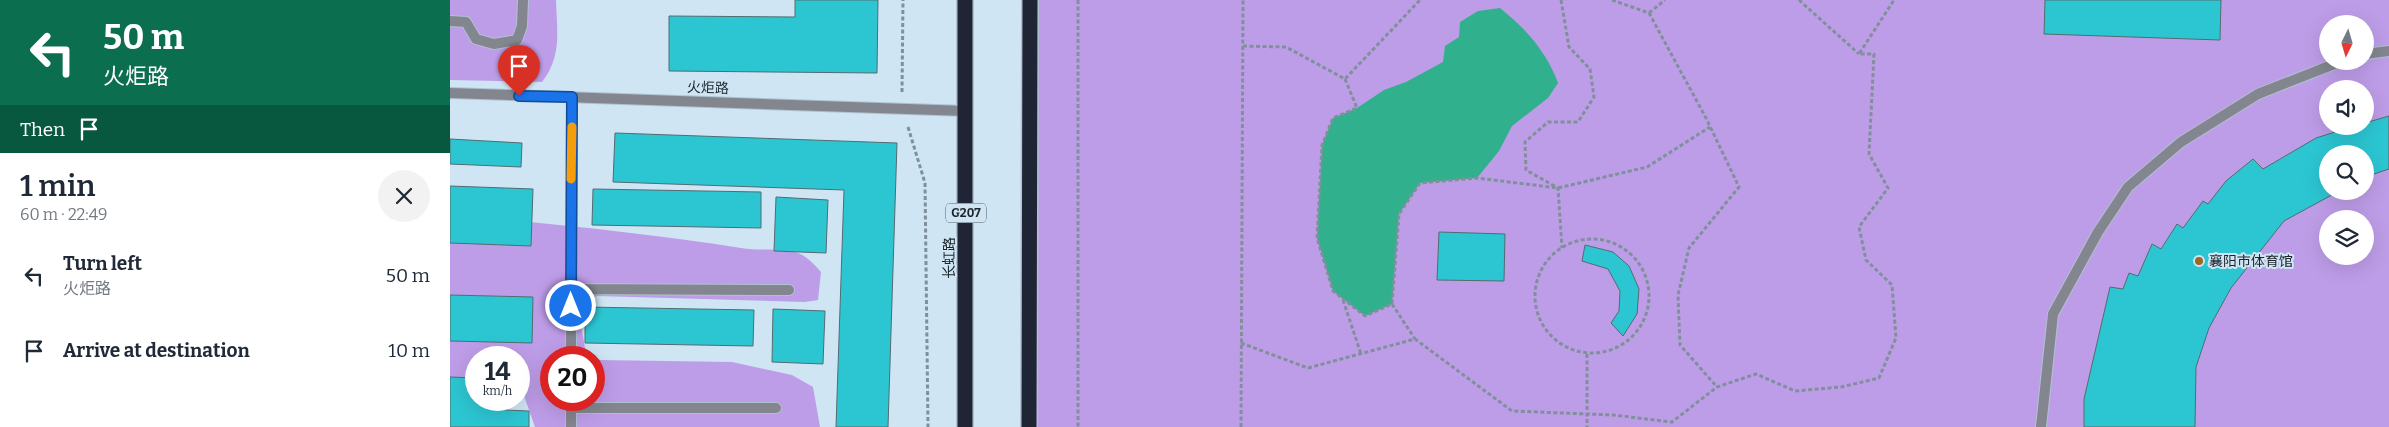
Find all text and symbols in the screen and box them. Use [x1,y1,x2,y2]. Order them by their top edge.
north arrow [2319,15,2374,70]
map controls [2319,15,2374,265]
text: 50 m [103,16,184,58]
icon: left [20,20,85,85]
pin [498,45,540,96]
icon: arrive [505,52,533,80]
text: 火炬路 [103,63,169,90]
street label: 火炬路 [687,79,729,97]
button: sound [2319,80,2374,135]
icon: arrive [75,115,103,143]
text: Then [20,118,65,141]
button: search [2319,145,2374,200]
text: 1 min [20,168,95,204]
button: close [378,170,430,222]
road number: G207 [946,204,986,222]
text: 60 m · 22:49 [20,205,107,224]
button: layers [2319,210,2374,265]
street label: 长虹路 [941,237,958,279]
text: Turn left [63,252,142,275]
place label: 襄阳市体育馆 [2209,253,2293,270]
marker: 襄阳市体育馆 [2193,255,2205,267]
icon: left [20,262,48,290]
text: 50 m [386,264,430,287]
text: 火炬路 [63,279,111,298]
position arrow [544,279,596,331]
icon: arrive [20,337,48,365]
text: Arrive at destination [63,339,250,362]
text: 10 m [388,339,430,362]
speed limit sign: 20 [540,346,605,411]
text: 14 [484,357,511,387]
text: km/h [483,384,512,398]

